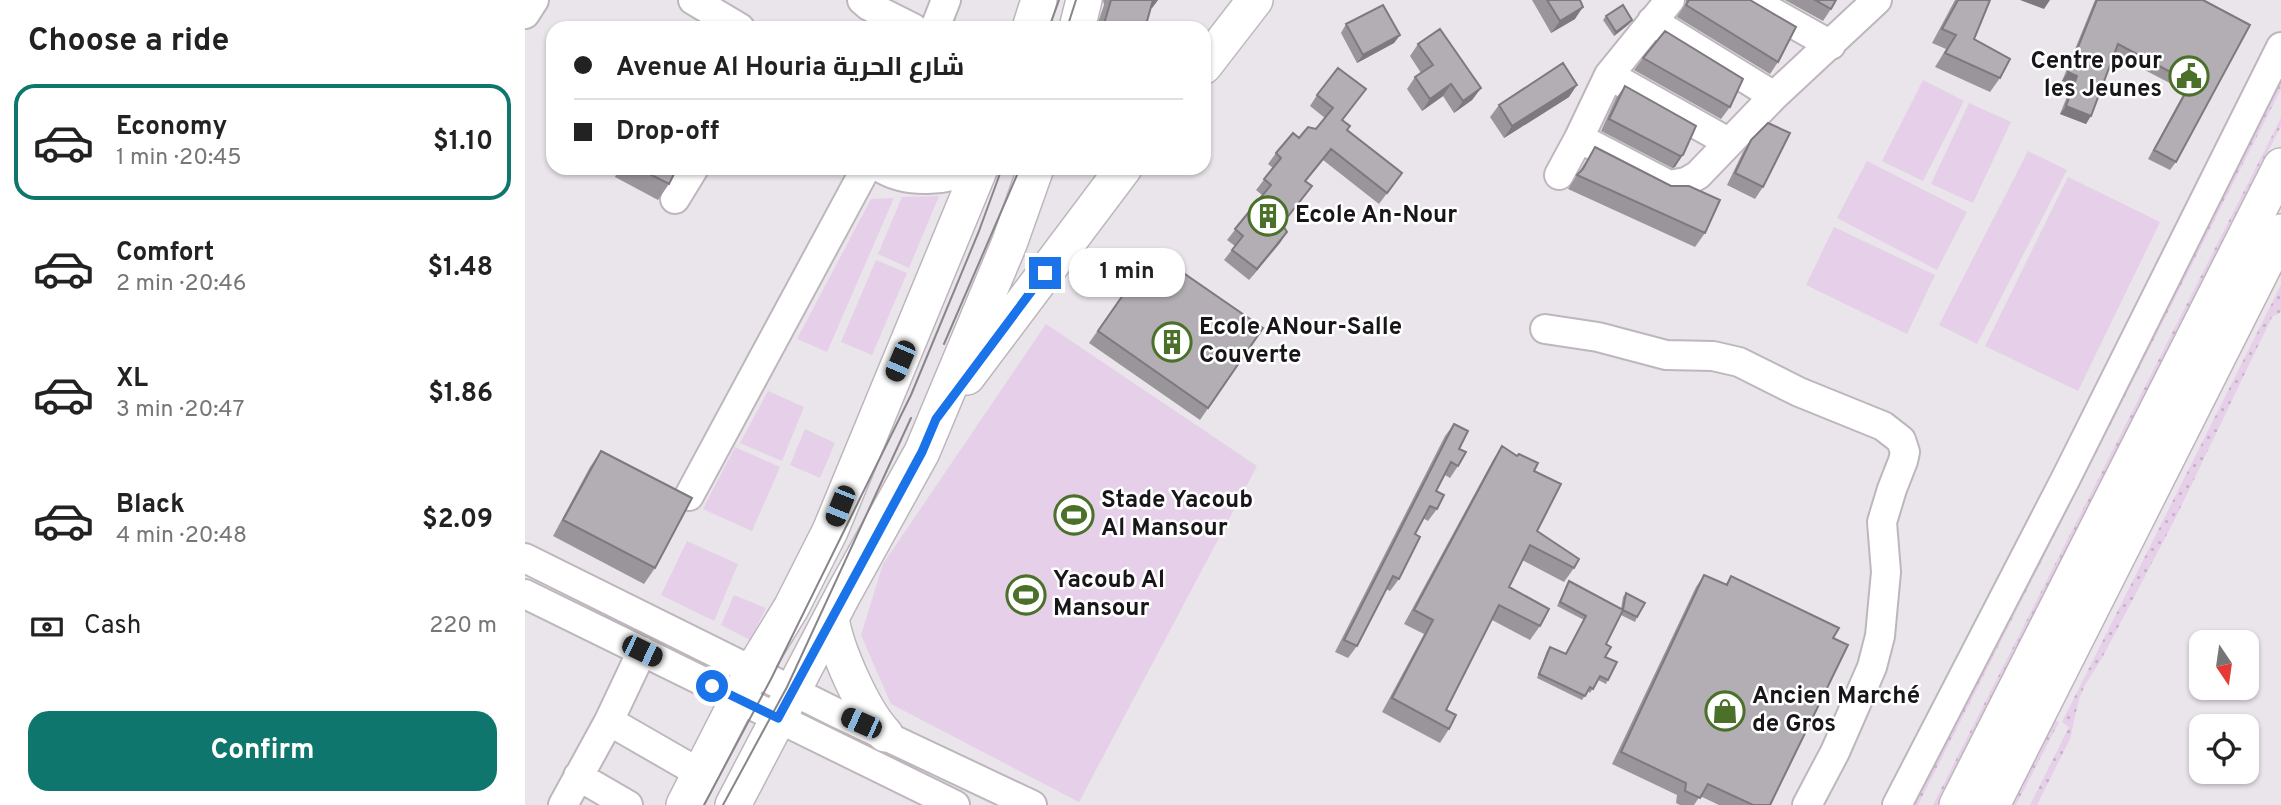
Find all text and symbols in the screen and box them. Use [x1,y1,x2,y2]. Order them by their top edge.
text: Choose a ride [28,22,229,62]
place label: Centre pour les Jeunes [2030,47,2162,105]
text: Avenue Al Houria شارع الحرية [616,52,964,85]
public building icon: Centre pour les Jeunes [2168,55,2210,97]
icon: car [32,111,95,174]
text: Economy [116,111,227,144]
text: Drop-off [616,116,719,149]
text: $1.10 [433,126,493,159]
text: 1 min · 20:45 [116,144,242,173]
building icon: Ecole An-Nour [1247,195,1289,237]
place label: Ecole An-Nour [1295,201,1457,231]
icon: car [32,237,95,300]
text: Comfort [116,237,214,270]
callout: 1 min [1069,248,1185,298]
text: $1.48 [427,252,493,285]
route end [1029,257,1061,289]
text: 1 min [1099,258,1155,287]
text: 2 min · 20:46 [116,270,247,299]
place label: Ecole ANour-Salle Couverte [1199,313,1402,371]
building icon: Ecole ANour-Salle Couverte [1151,321,1193,363]
car [883,338,918,384]
icon: car [32,363,95,426]
text: XL [116,363,148,396]
text: $1.86 [428,378,493,411]
text: 3 min · 20:47 [116,396,244,425]
car [823,483,858,529]
place label: Stade Yacoub Al Mansour [1101,486,1253,544]
icon: car [32,489,95,552]
text: Black [116,489,185,522]
sports icon: Stade Yacoub Al Mansour [1053,494,1095,536]
text: $2.09 [422,504,493,537]
text: 4 min · 20:48 [116,522,247,551]
place label: Yacoub Al Mansour [1053,566,1165,624]
sports icon: Yacoub Al Mansour [1005,574,1047,616]
icon: cash [28,608,66,646]
text: Cash [84,610,141,643]
text: 220 m [429,612,497,641]
north arrow [2189,630,2259,700]
map controls [2189,630,2259,784]
car [619,632,666,670]
route start [696,670,728,702]
place label: Ancien Marché de Gros [1752,682,1920,740]
shop icon: Ancien Marché de Gros [1704,690,1746,732]
car [838,705,885,741]
button: Confirm [28,711,497,791]
button: locate [2189,714,2259,784]

